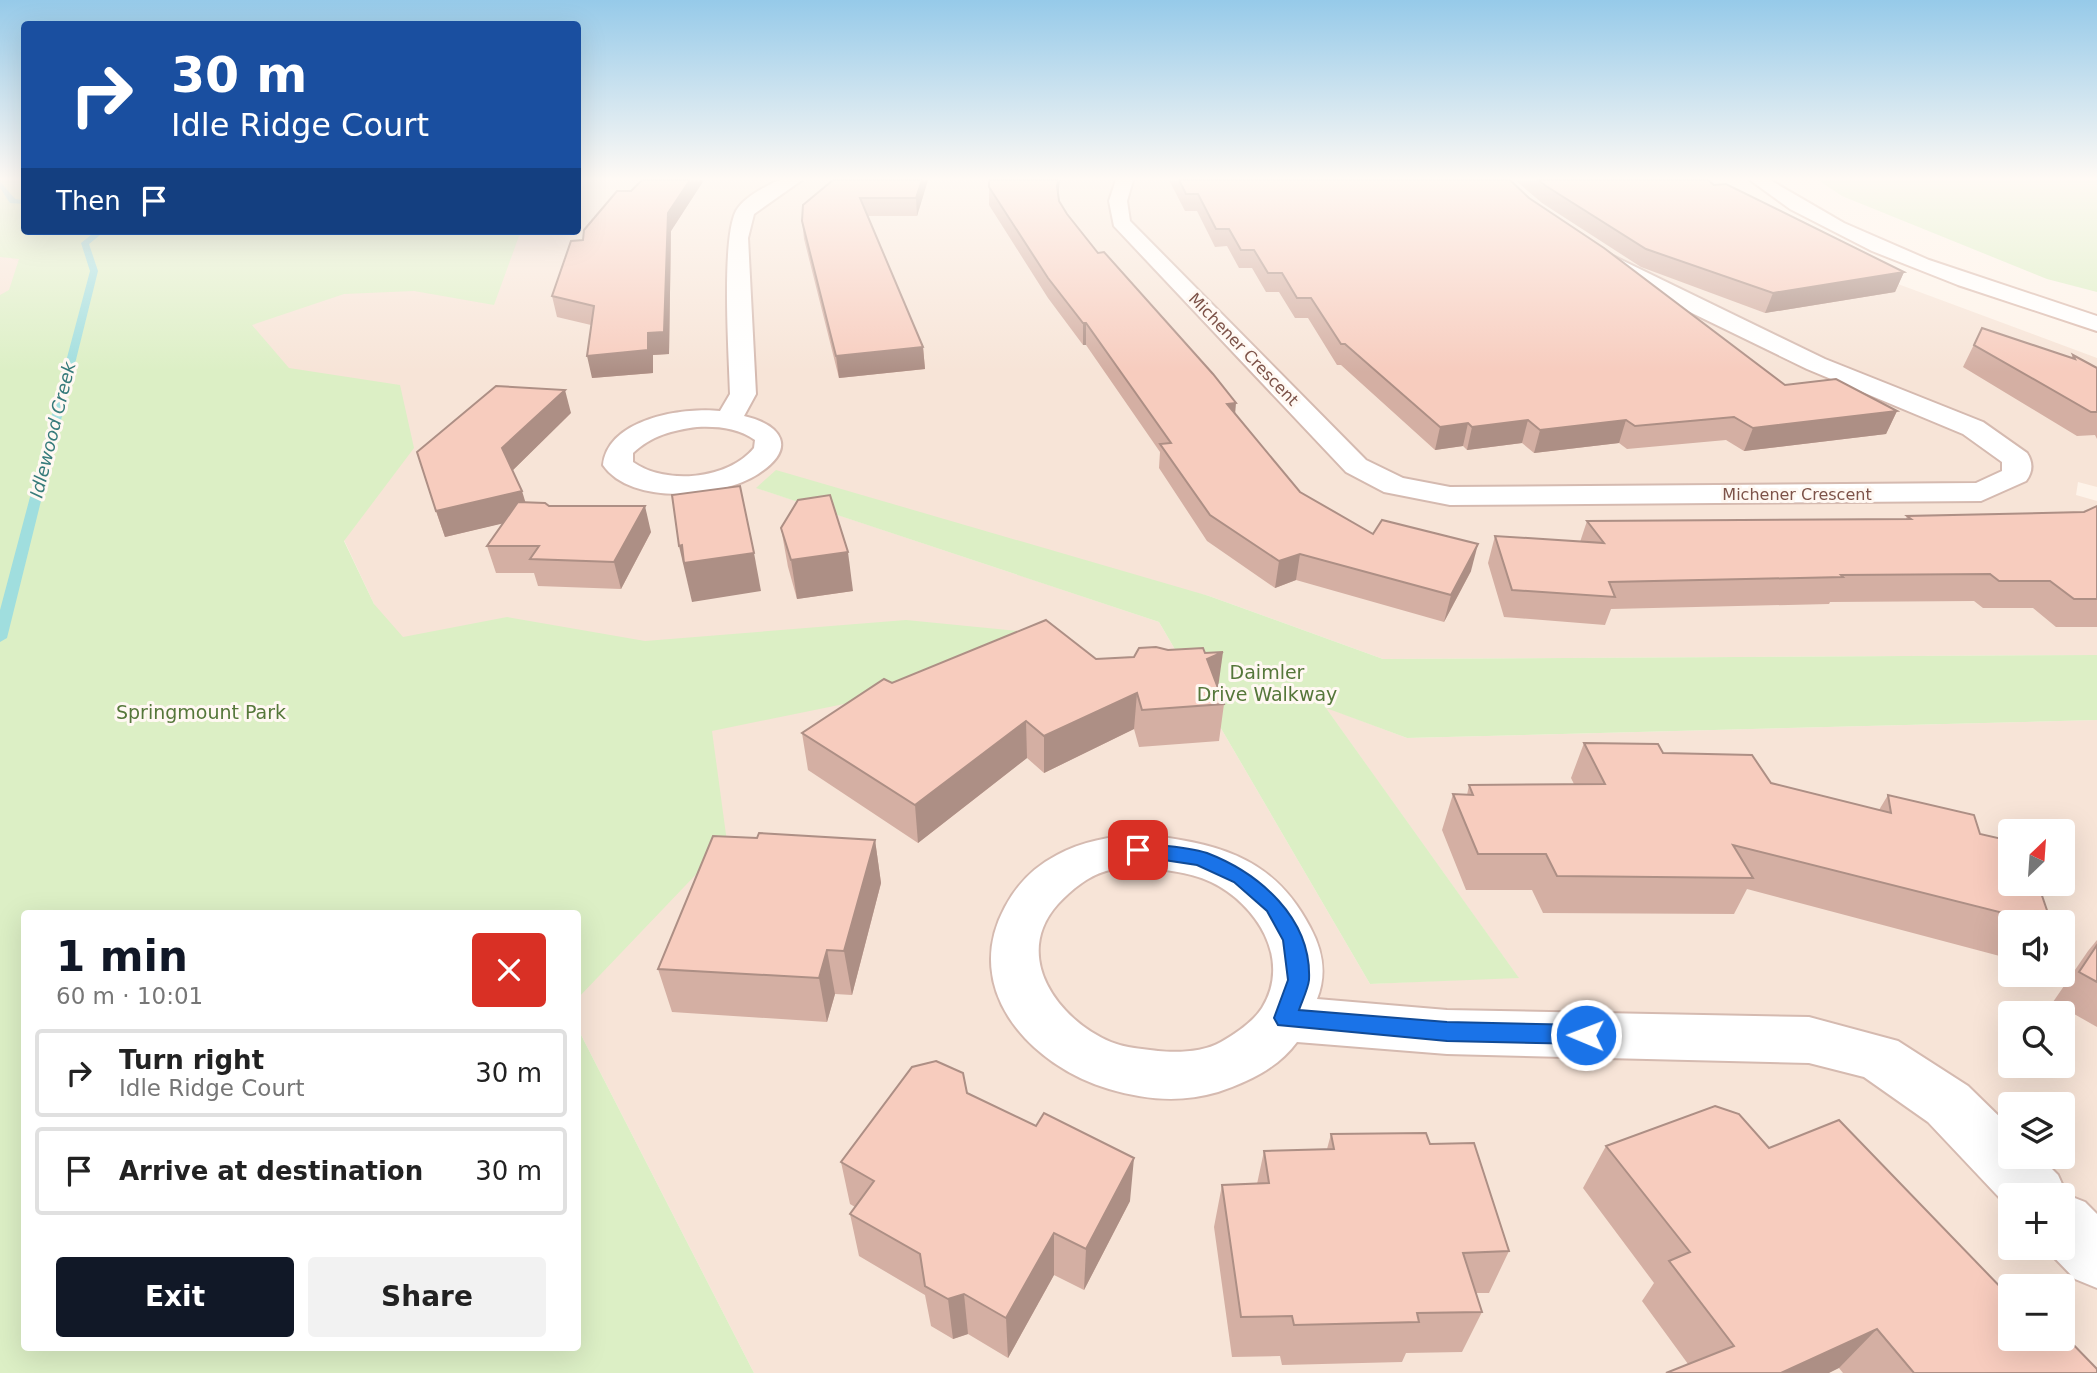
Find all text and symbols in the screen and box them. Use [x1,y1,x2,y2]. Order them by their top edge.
text: 30 m [171,47,307,104]
icon: right [56,49,147,140]
text: Idle Ridge Court [171,106,429,144]
icon: arrive [135,182,173,220]
text: Then [56,186,121,216]
street label: Michener Crescent [1185,289,1302,410]
water label: Idlewood Creek [25,358,80,500]
street label: Michener Crescent [1722,485,1872,504]
park label: Daimler Drive Walkway [1197,661,1337,705]
park label: Springmount Park [116,701,286,723]
north arrow [1998,819,2076,896]
map controls [1998,819,2075,1351]
pin [1108,820,1168,880]
icon: arrive [1119,831,1157,869]
button: sound [1998,910,2075,987]
text: 1 min [56,932,188,981]
button: close [472,933,546,1007]
text: 60 m · 10:01 [56,983,203,1009]
position arrow [1549,998,1623,1072]
button: search [1998,1001,2075,1078]
text: Turn right [119,1045,264,1075]
icon: right [60,1054,98,1092]
text: 30 m [475,1058,542,1088]
text: Idle Ridge Court [119,1075,304,1101]
button: layers [1998,1092,2075,1169]
icon: arrive [60,1152,98,1190]
text: Arrive at destination [119,1156,423,1186]
text: 30 m [475,1156,542,1186]
button: + [1998,1183,2075,1260]
button: Exit [56,1257,294,1337]
button: Share [308,1257,546,1337]
button: − [1998,1274,2075,1351]

